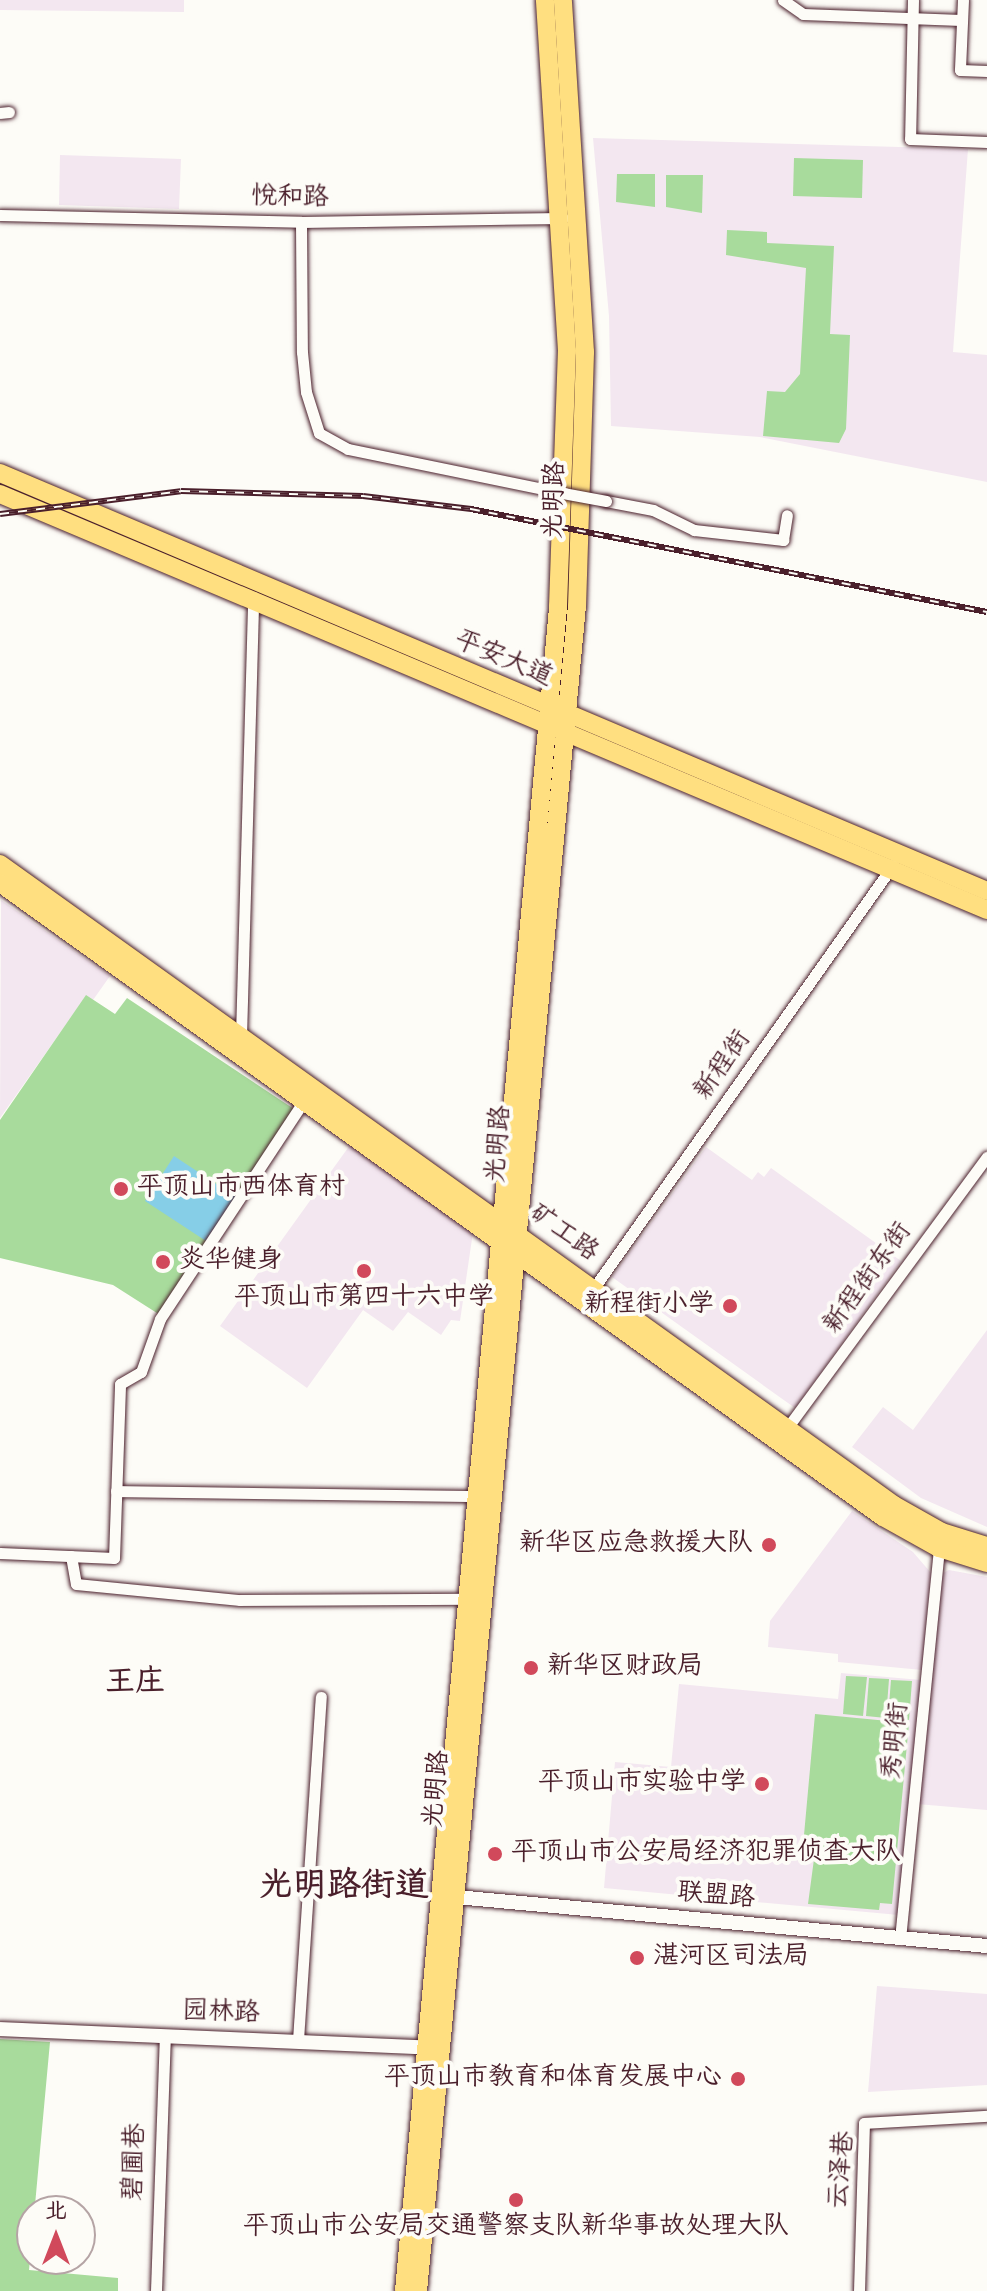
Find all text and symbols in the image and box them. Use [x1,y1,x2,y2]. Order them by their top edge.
street label: 悦和路 [251,183,329,215]
street label: 光明路 [539,460,573,540]
street label: 平安大道 [449,625,557,695]
street label: 新程街 [689,1025,759,1107]
street label: 光明路 [481,1104,519,1184]
place label: 平顶山市西体育村 [137,1173,345,1205]
marker: 平顶山市西体育村 [112,1180,130,1198]
street label: 矿工路 [522,1198,604,1270]
street label: 新程街东街 [818,1217,920,1341]
place label: 炎华健身 [179,1246,283,1278]
marker: 炎华健身 [154,1253,172,1271]
marker: 平顶山市第四十六中学 [355,1262,373,1280]
place label: 平顶山市第四十六中学 [234,1283,494,1315]
place label: 新程街小学 [584,1290,714,1322]
marker: 新程街小学 [721,1297,739,1315]
place label: 新华区应急救援大队 [519,1529,753,1561]
marker: 新华区应急救援大队 [760,1536,778,1554]
place label: 新华区财政局 [547,1652,703,1684]
marker: 新华区财政局 [522,1659,540,1677]
district label: 王庄 [105,1667,165,1703]
street label: 秀明街 [877,1701,917,1781]
street label: 光明路 [419,1749,457,1829]
place label: 平顶山市实验中学 [538,1768,746,1800]
marker: 平顶山市实验中学 [753,1775,771,1793]
place label: 平顶山市公安局经济犯罪侦查大队 [511,1838,901,1870]
marker: 平顶山市公安局经济犯罪侦查大队 [486,1845,504,1863]
district label: 光明路街道 [259,1869,429,1909]
street label: 联盟路 [676,1878,756,1916]
place label: 湛河区司法局 [653,1942,809,1974]
marker: 湛河区司法局 [628,1949,646,1967]
street label: 园林路 [181,1997,261,2031]
place label: 平顶山市教育和体育发展中心 [384,2063,722,2095]
marker: 平顶山市教育和体育发展中心 [729,2070,747,2088]
street label: 碧圃巷 [119,2122,153,2202]
street label: 云泽巷 [824,2130,862,2210]
marker: 平顶山市公安局交通警察支队新华事故处理大队 [507,2191,525,2209]
north arrow [16,2195,96,2275]
text: 北 [45,2197,67,2228]
place label: 平顶山市公安局交通警察支队新华事故处理大队 [243,2212,789,2244]

